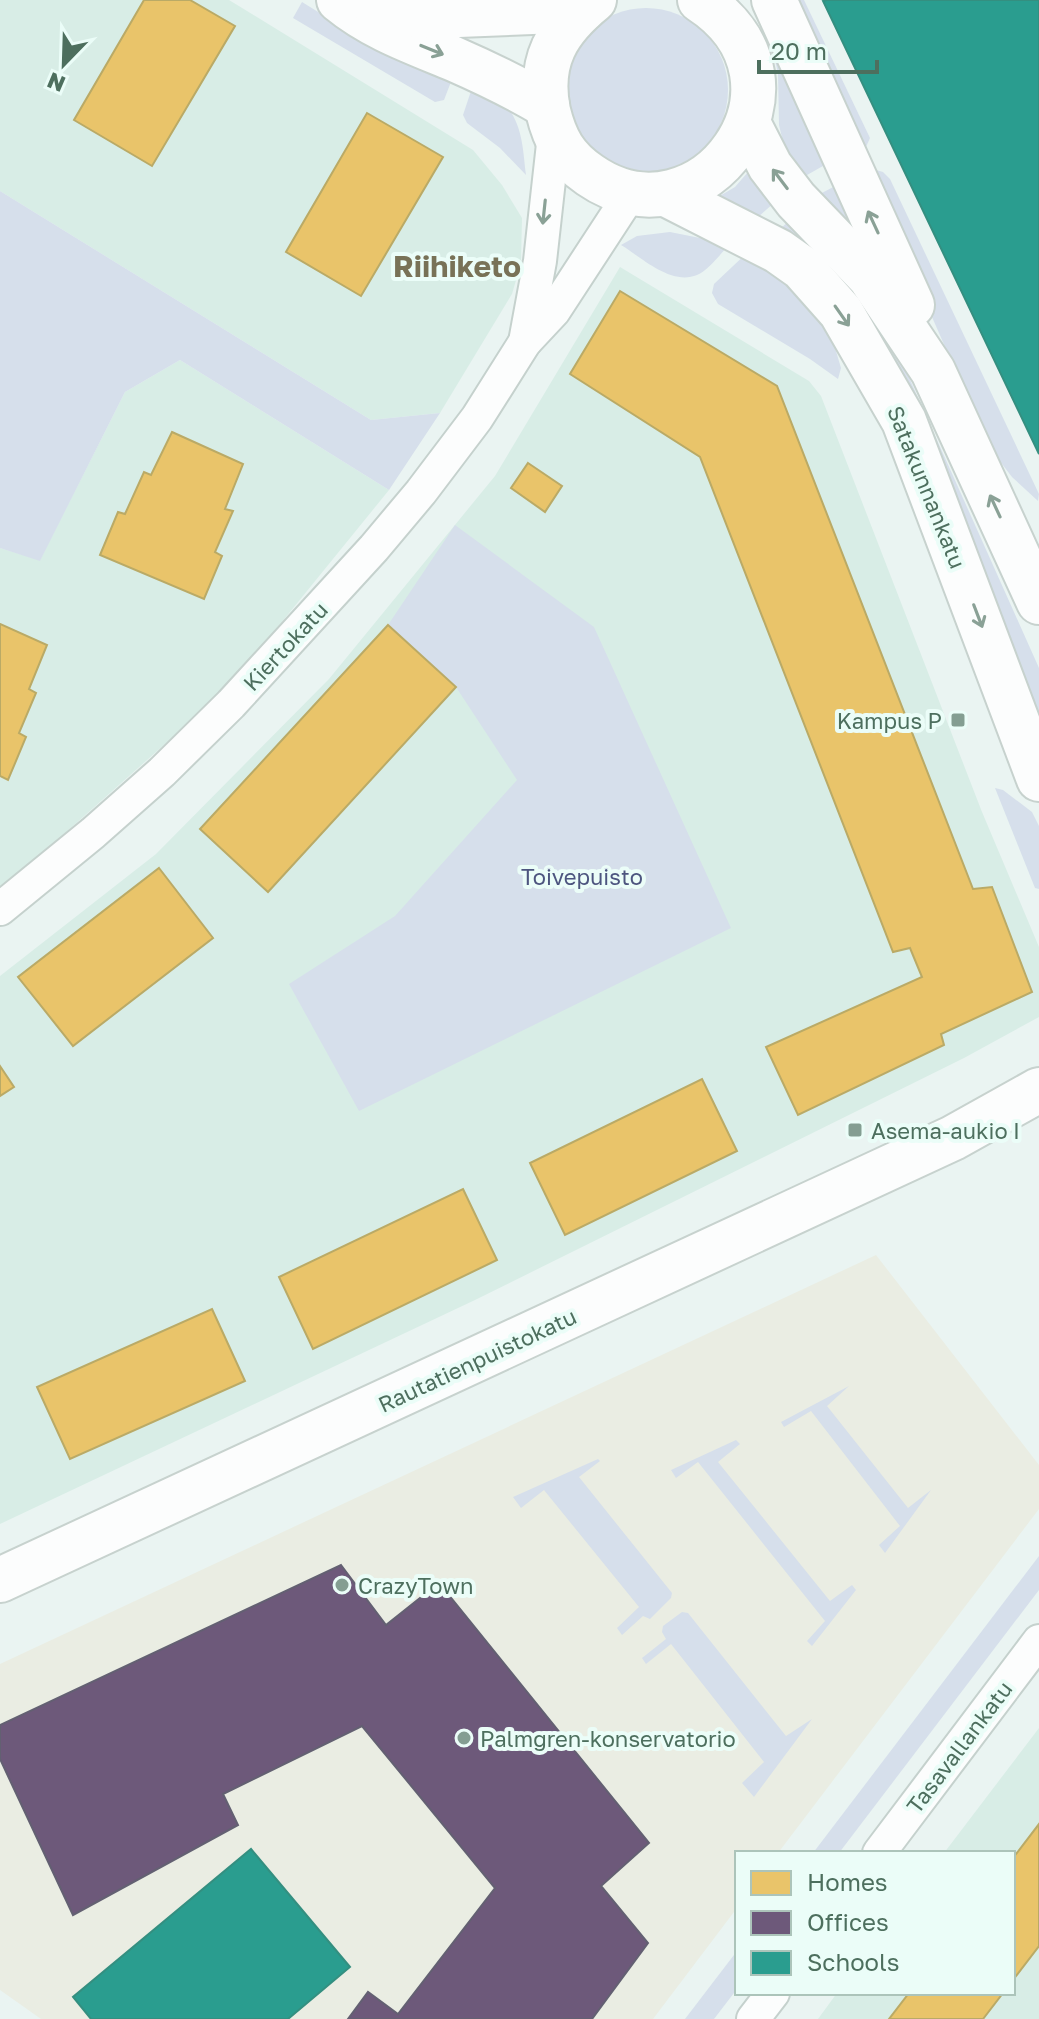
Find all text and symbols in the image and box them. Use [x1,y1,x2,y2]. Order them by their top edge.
north arrow [24,24,104,104]
scale bar [759,24,877,74]
text: 20 m [771,36,827,65]
one-way arrow [419,44,444,58]
text: N [43,67,69,99]
one-way arrow [772,169,789,190]
one-way arrow [537,199,552,225]
one-way arrow [865,210,880,235]
district label: Riihiketo [393,248,521,284]
one-way arrow [834,305,850,327]
street label: Satakunnankatu [882,402,972,572]
one-way arrow [986,494,1001,518]
street label: Kiertokatu [237,596,333,696]
one-way arrow [972,603,986,628]
place label: Kampus P [837,707,942,734]
marker: Kampus P [949,711,967,729]
park label: Toivepuisto [521,863,643,890]
place label: Asema-aukio I [871,1117,1020,1144]
marker: Asema-aukio I [846,1121,864,1139]
street label: Rautatienpuistokatu [374,1302,580,1418]
place label: CrazyTown [358,1572,474,1599]
marker: CrazyTown [333,1576,351,1594]
street label: Tasavallankatu [901,1676,1017,1818]
place label: Palmgren-konservatorio [480,1725,736,1752]
marker: Palmgren-konservatorio [455,1729,473,1747]
legend [735,1851,1015,1995]
text: Homes [807,1867,888,1896]
text: Offices [807,1907,889,1936]
text: Schools [807,1947,899,1976]

